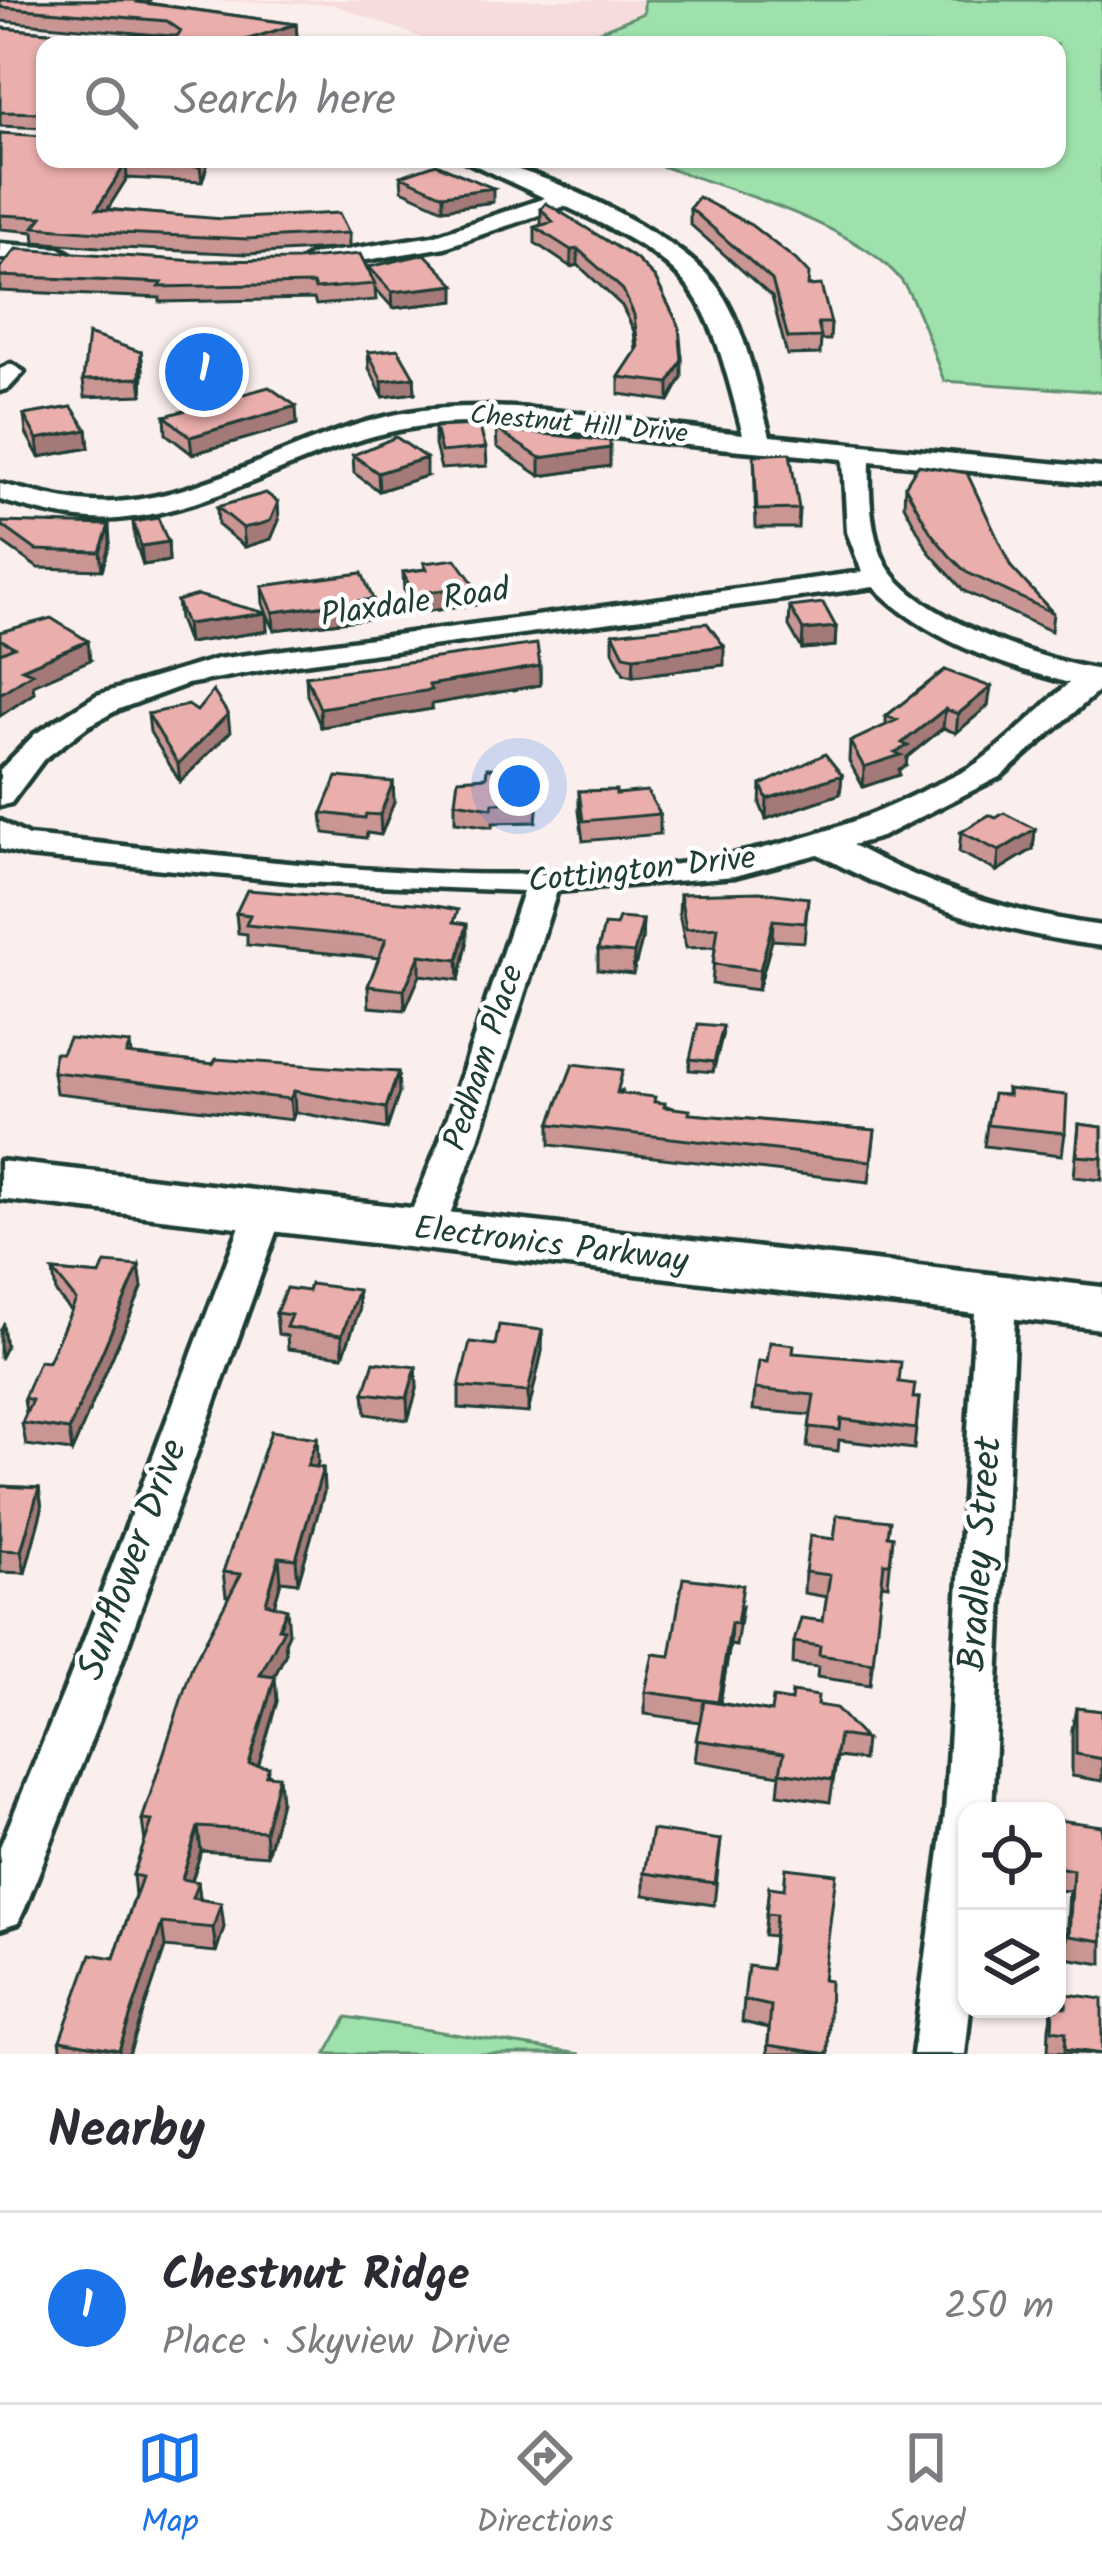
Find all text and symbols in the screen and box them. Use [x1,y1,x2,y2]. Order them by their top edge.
search box [36,36,1066,168]
text: Search here [174,66,396,138]
icon: search [78,69,144,135]
pin: 1 [165,327,243,417]
street label: Chestnut Hill Drive [468,394,690,456]
street label: Plaxdale Road [317,564,514,643]
your location [489,756,549,816]
street label: Cottington Drive [525,833,759,909]
street label: Pedham Place [430,958,540,1158]
street label: Electronics Parkway [411,1203,692,1289]
street label: Sunflower Drive [62,1431,206,1689]
street label: Bradley Street [943,1434,1021,1674]
map controls [958,1802,1066,2018]
button: locate [958,1802,1066,1910]
button: layers [958,1910,1066,2018]
text: Nearby [48,2092,205,2173]
text: Chestnut Ridge [162,2241,469,2313]
text: 1 [81,2277,93,2339]
text: 250 m [944,2277,1054,2339]
text: Place · Skyview Drive [162,2313,510,2375]
tab: Map [137,2425,203,2550]
tab: Directions [476,2425,613,2550]
tab: Saved [887,2425,965,2550]

